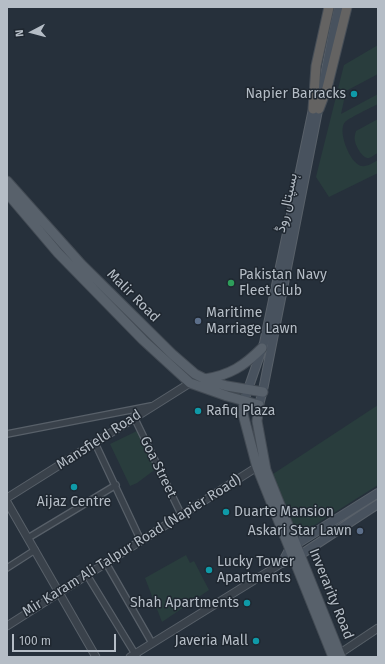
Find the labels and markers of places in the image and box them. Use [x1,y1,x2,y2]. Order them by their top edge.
place label: Napier Barracks [245,86,346,102]
marker: Napier Barracks [349,89,359,99]
place label: Pakistan Navy Fleet Club [239,267,327,300]
marker: Pakistan Navy Fleet Club [226,278,236,288]
place label: Maritime Marriage Lawn [206,305,298,338]
marker: Maritime Marriage Lawn [193,316,203,326]
place label: Rafiq Plaza [206,403,275,419]
marker: Rafiq Plaza [193,406,203,416]
marker: Aijaz Centre [69,482,79,492]
place label: Aijaz Centre [37,494,111,510]
place label: Duarte Mansion [234,504,334,520]
marker: Duarte Mansion [221,507,231,517]
place label: Askari Star Lawn [248,523,352,539]
marker: Askari Star Lawn [355,526,365,536]
place label: Lucky Tower Apartments [217,554,294,586]
marker: Lucky Tower Apartments [204,565,214,575]
place label: Shah Apartments [130,595,239,611]
marker: Shah Apartments [242,598,252,608]
place label: Javeria Mall [175,633,248,649]
marker: Javeria Mall [251,636,261,646]

